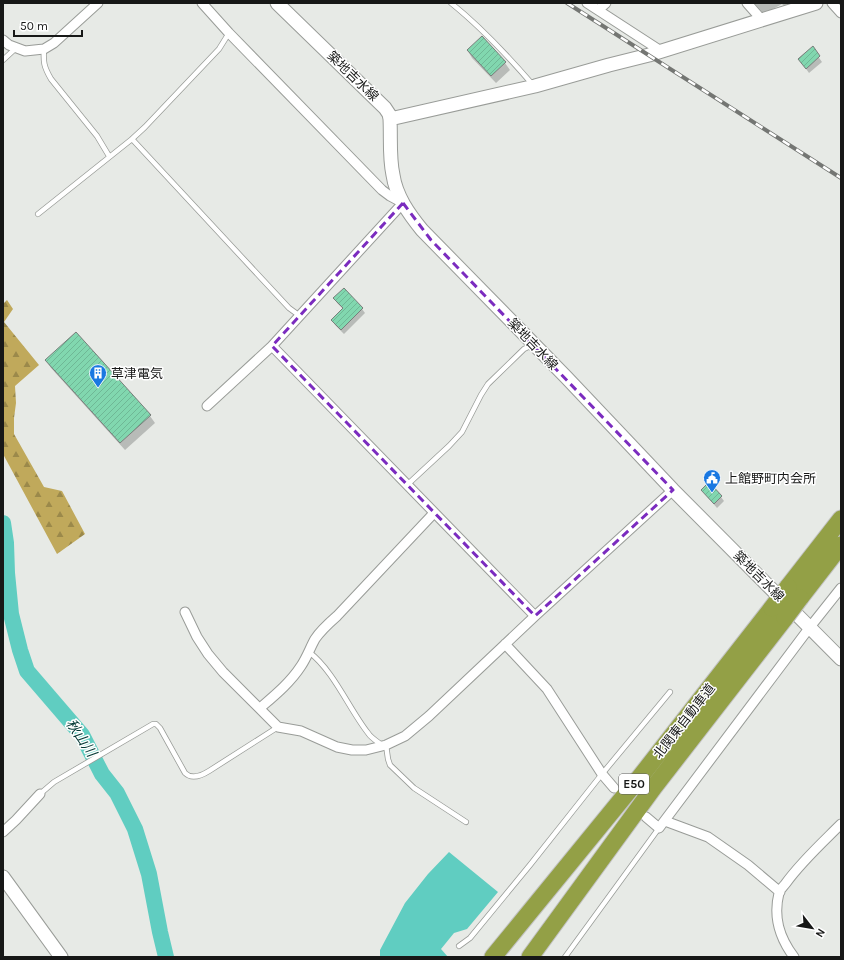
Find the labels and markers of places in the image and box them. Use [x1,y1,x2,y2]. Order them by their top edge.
building icon: 草津電気 [88,363,108,388]
place label: 草津電気 [111,366,163,381]
public building icon: 上館野町内会所 [702,468,722,493]
place label: 上館野町内会所 [725,471,816,486]

